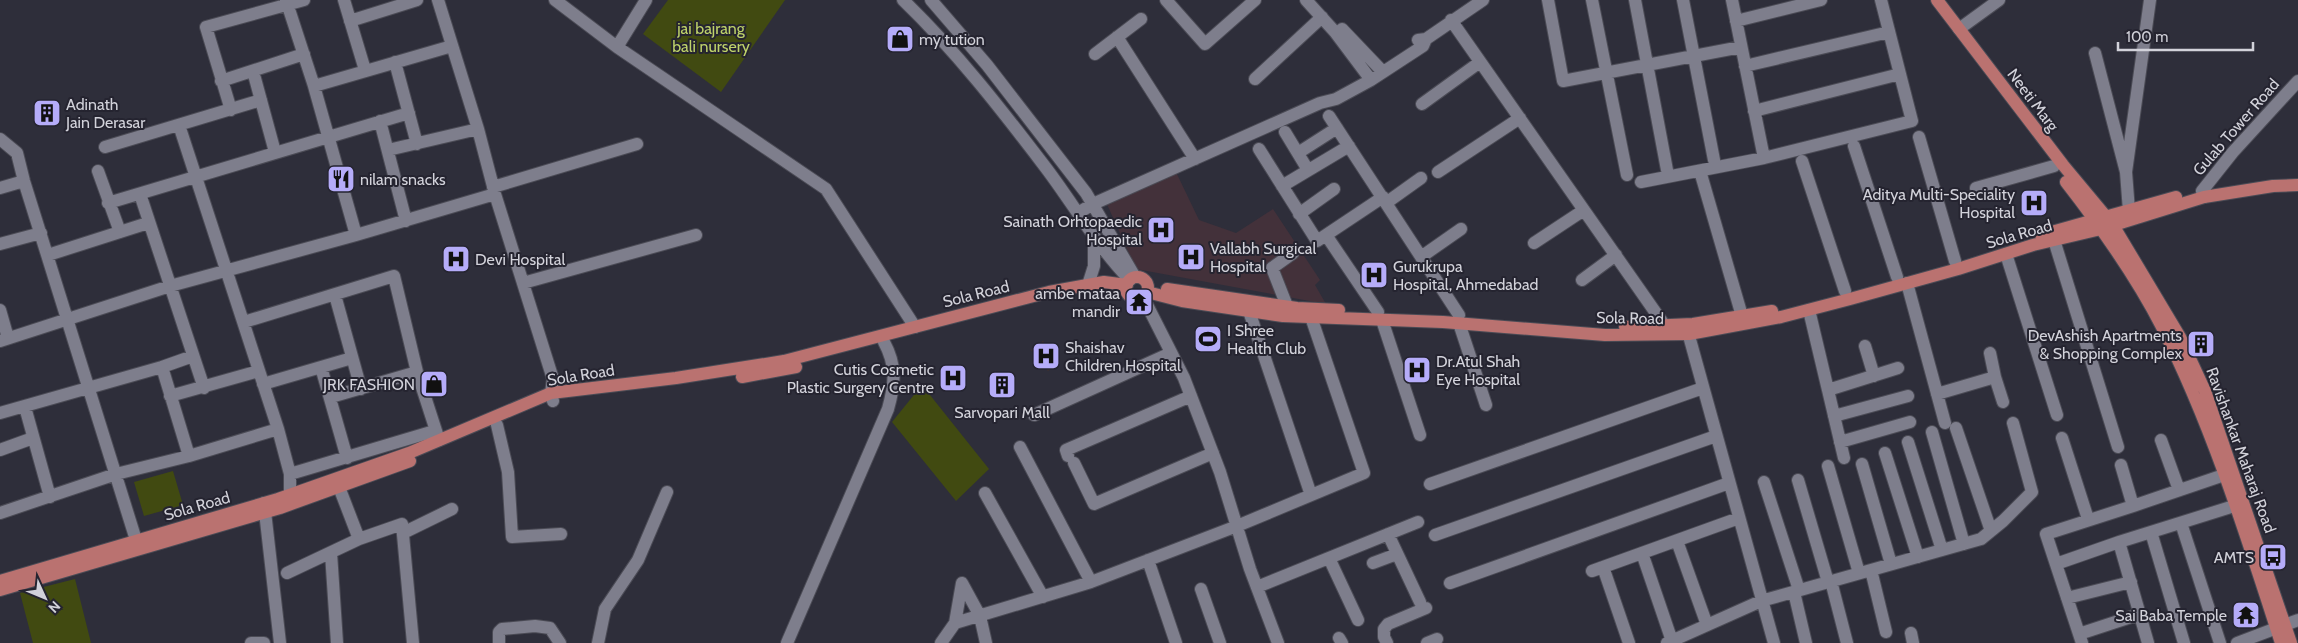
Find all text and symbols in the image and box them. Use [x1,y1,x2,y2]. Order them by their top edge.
park label: jai bajrang bali nursery [672,19,750,56]
scale bar [2118,20,2253,52]
shop icon: my tution [885,24,915,54]
text: 100 m [2126,28,2168,46]
place label: my tution [919,30,985,49]
street label: Neeti Marg [2003,65,2063,136]
street label: Gulab Tower Road [2189,75,2283,179]
place label: Adinath Jain Derasar [65,95,146,132]
building icon: Adinath Jain Derasar [32,98,62,128]
restaurant icon: nilam snacks [326,164,356,194]
place label: nilam snacks [360,170,446,189]
place label: Aditya Multi-Speciality Hospital [1863,185,2015,222]
hospital icon: Aditya Multi-Speciality Hospital [2019,188,2049,218]
place label: Sainath Orhtopaedic Hospital [1003,212,1142,249]
hospital icon: Sainath Orhtopaedic Hospital [1146,215,1176,245]
street label: Sola Road [1984,216,2054,252]
place label: Vallabh Surgical Hospital [1210,239,1316,276]
hospital icon: Vallabh Surgical Hospital [1176,242,1206,272]
hospital icon: Devi Hospital [441,244,471,274]
place label: Devi Hospital [475,250,565,269]
place label: Gurukrupa Hospital, Ahmedabad [1393,257,1538,294]
hospital icon: Gurukrupa Hospital, Ahmedabad [1359,260,1389,290]
street label: Sola Road [941,277,1011,311]
place label: ambe mataa mandir [1035,284,1121,321]
temple icon: ambe mataa mandir [1124,287,1154,317]
street label: Sola Road [1596,308,1664,328]
place label: I Shree Health Club [1227,321,1306,358]
sports icon: I Shree Health Club [1193,324,1223,354]
place label: DevAshish Apartments & Shopping Complex [2028,326,2182,363]
building icon: DevAshish Apartments & Shopping Complex [2186,329,2216,359]
place label: Shaishav Children Hospital [1065,338,1181,375]
hospital icon: Shaishav Children Hospital [1031,341,1061,371]
place label: Dr.Atul Shah Eye Hospital [1436,352,1520,389]
hospital icon: Dr.Atul Shah Eye Hospital [1402,355,1432,385]
street label: Sola Road [546,360,616,390]
place label: Cutis Cosmetic Plastic Surgery Centre [787,360,934,397]
hospital icon: Cutis Cosmetic Plastic Surgery Centre [938,363,968,393]
street label: Ravishankar Maharaj Road [2202,365,2280,535]
shop icon: JRK FASHION [419,369,449,399]
building icon: Sarvopari Mall [987,370,1017,400]
place label: JRK FASHION [322,375,415,394]
place label: Sarvopari Mall [954,403,1050,422]
street label: Sola Road [162,488,232,524]
bus stop icon: AMTS [2258,542,2288,572]
place label: AMTS [2214,548,2254,567]
north arrow [20,573,70,623]
text: N [44,597,64,617]
temple icon: Sai Baba Temple [2231,600,2261,630]
place label: Sai Baba Temple [2115,606,2227,625]

